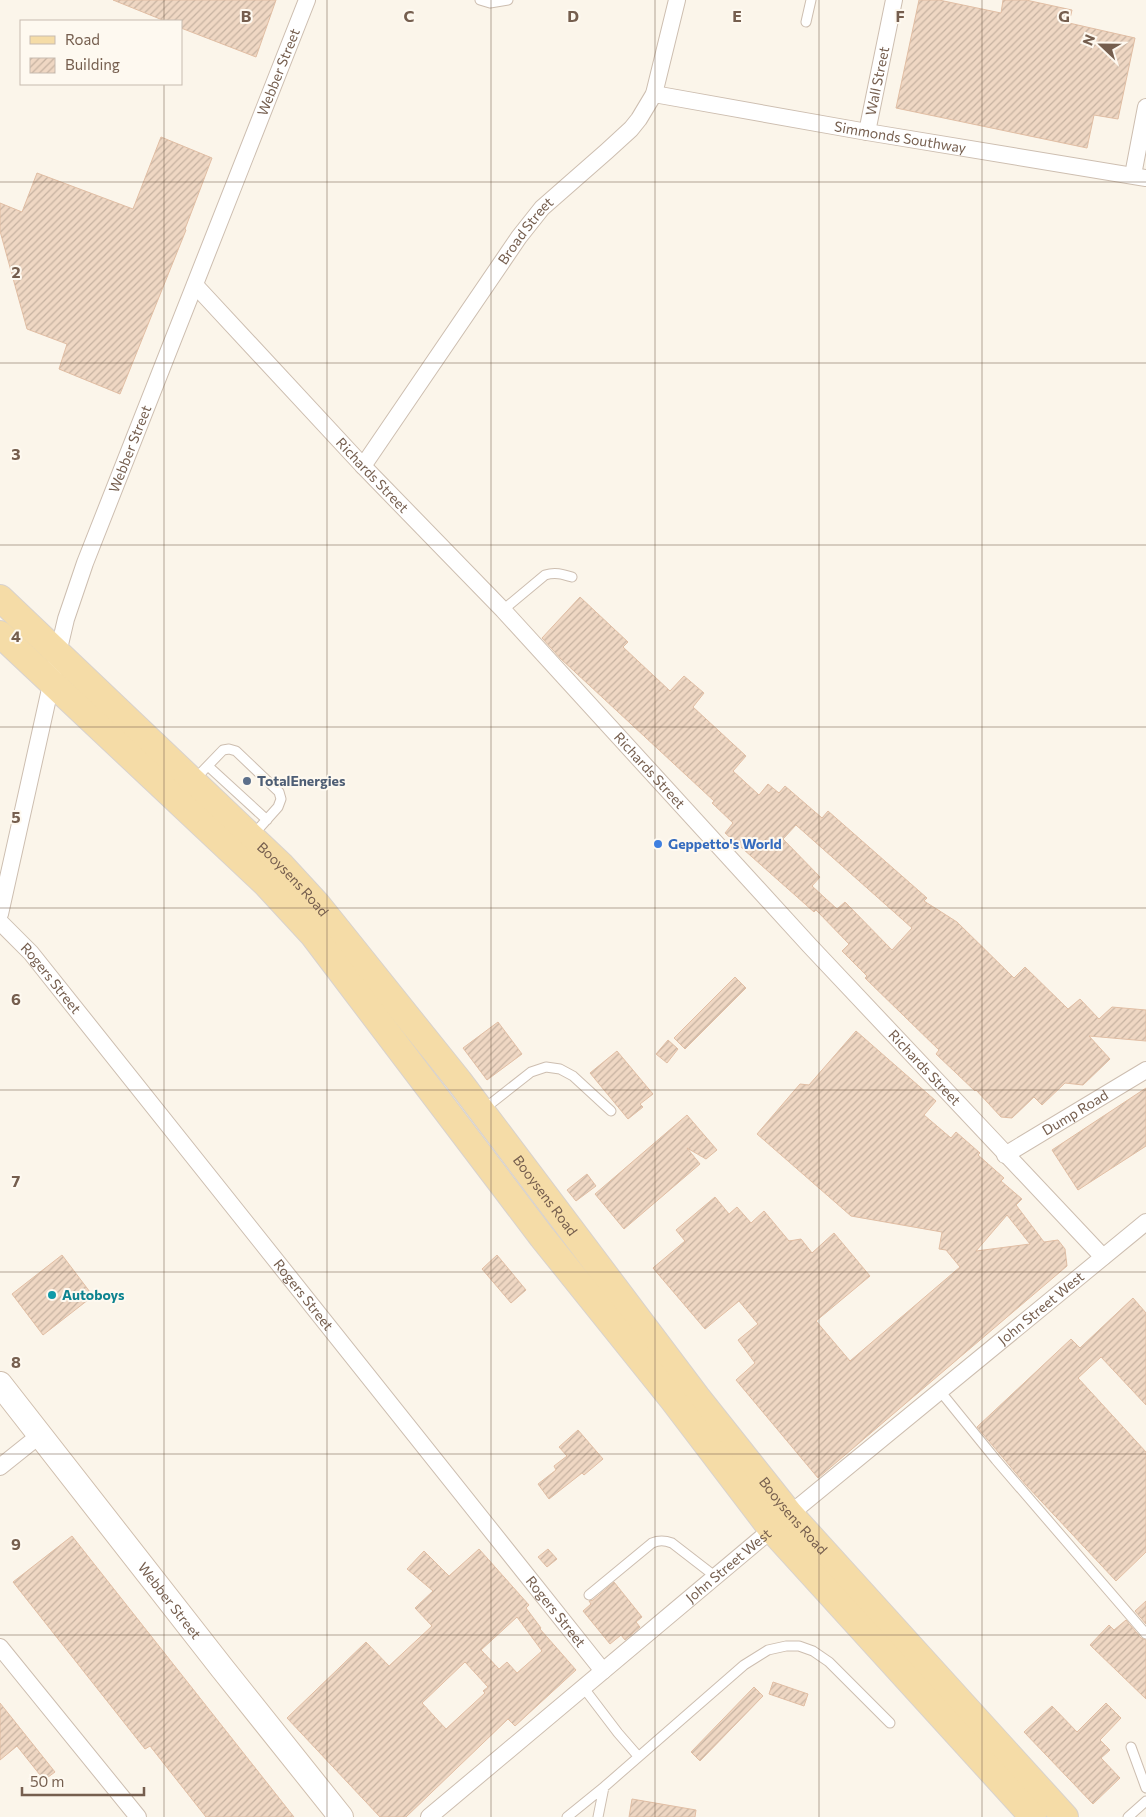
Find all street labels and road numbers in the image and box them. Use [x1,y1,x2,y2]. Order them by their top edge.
street label: Webber Street [253,26,303,118]
street label: Wall Street [862,45,892,117]
street label: Simmonds Southway [833,117,967,156]
street label: Broad Street [494,193,557,267]
street label: Webber Street [105,402,154,495]
street label: Richards Street [333,434,413,516]
street label: Richards Street [611,728,689,812]
street label: Booysens Road [254,838,332,919]
street label: Rogers Street [18,939,85,1017]
street label: Richards Street [885,1026,965,1109]
street label: Dump Road [1039,1086,1111,1139]
street label: Booysens Road [510,1152,581,1239]
street label: Rogers Street [270,1256,337,1334]
street label: John Street West [994,1267,1087,1348]
street label: Booysens Road [756,1473,831,1557]
street label: John Street West [682,1524,775,1606]
street label: Webber Street [135,1559,205,1642]
street label: Rogers Street [523,1572,590,1651]

